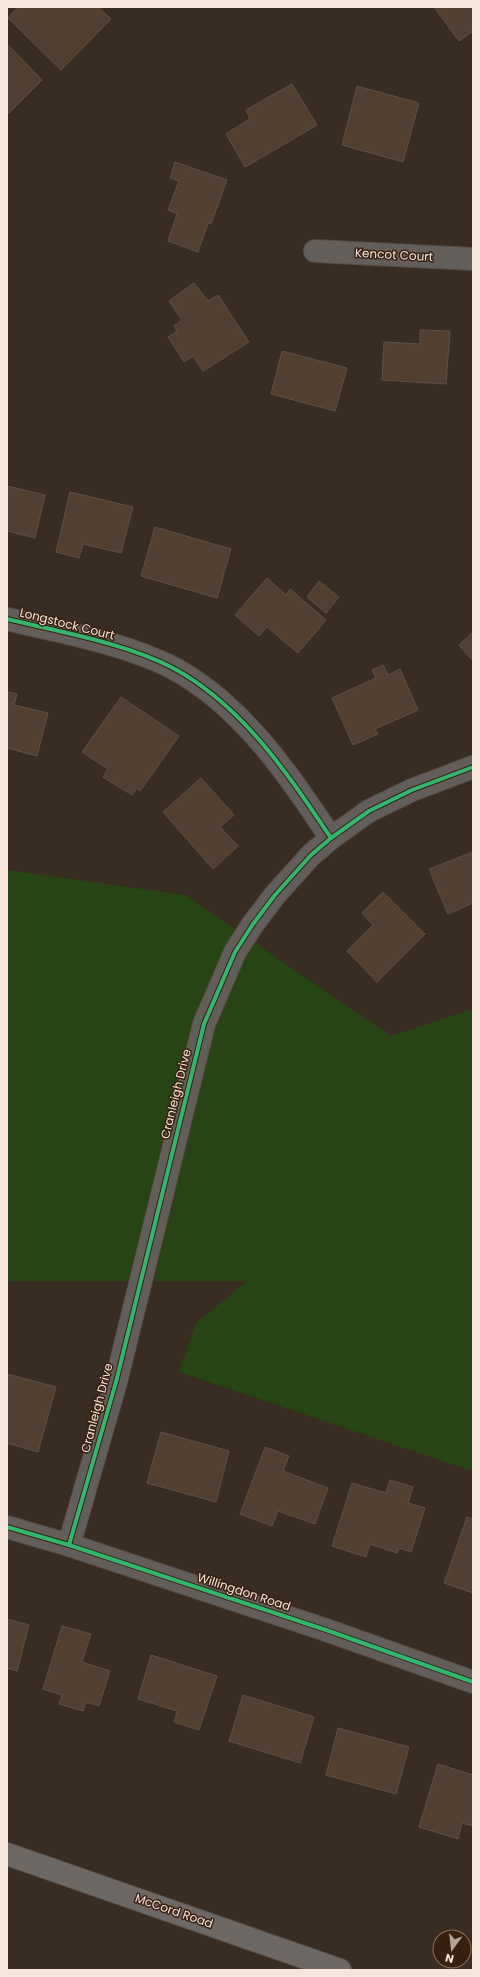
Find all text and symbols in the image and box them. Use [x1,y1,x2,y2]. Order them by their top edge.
street label: Kencot Court [354,244,434,265]
street label: Longstock Court [18,604,116,644]
street label: Cranleigh Drive [156,1047,195,1141]
street label: Cranleigh Drive [76,1361,117,1454]
street label: Willingdon Road [195,1568,293,1615]
street label: McCord Road [133,1889,215,1932]
north arrow [432,1929,472,1969]
text: N [443,1950,455,1967]

